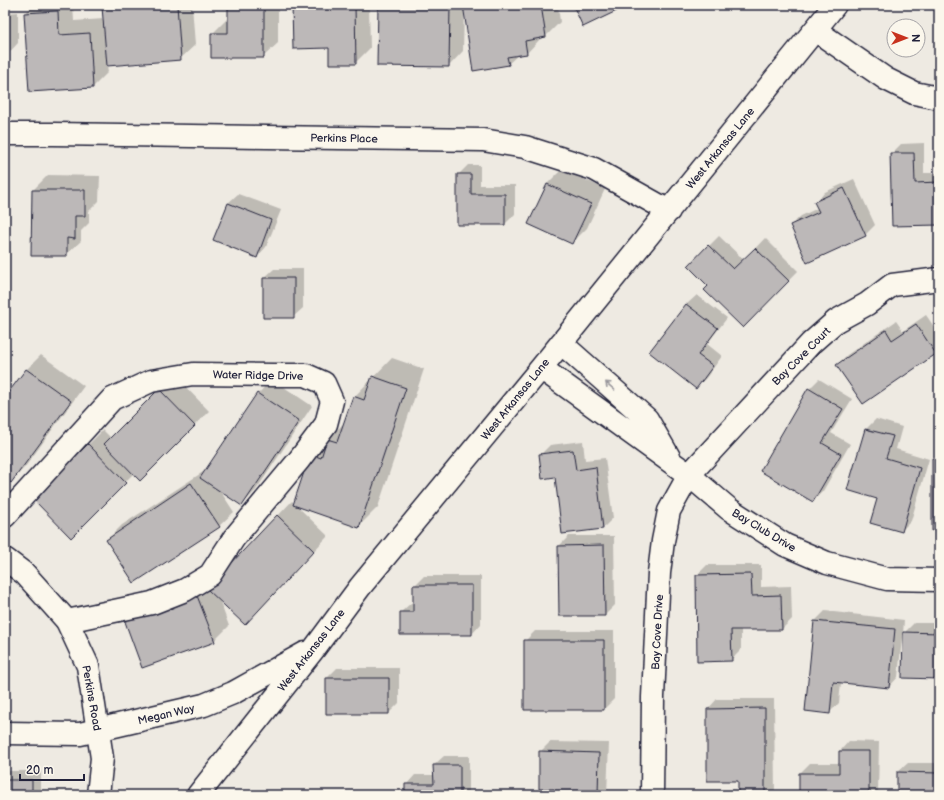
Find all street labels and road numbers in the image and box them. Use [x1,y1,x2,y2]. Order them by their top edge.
street label: West Arkansas Lane [684,105,758,192]
street label: Perkins Place [310,131,378,146]
street label: Bay Cove Court [769,324,834,388]
street label: West Arkansas Lane [479,356,553,443]
street label: Water Ridge Drive [213,368,304,383]
street label: Bay Club Drive [729,506,799,555]
street label: Bay Cove Drive [649,594,666,670]
street label: West Arkansas Lane [275,606,348,694]
street label: Perkins Road [79,664,104,732]
street label: Megan Way [136,702,196,727]

